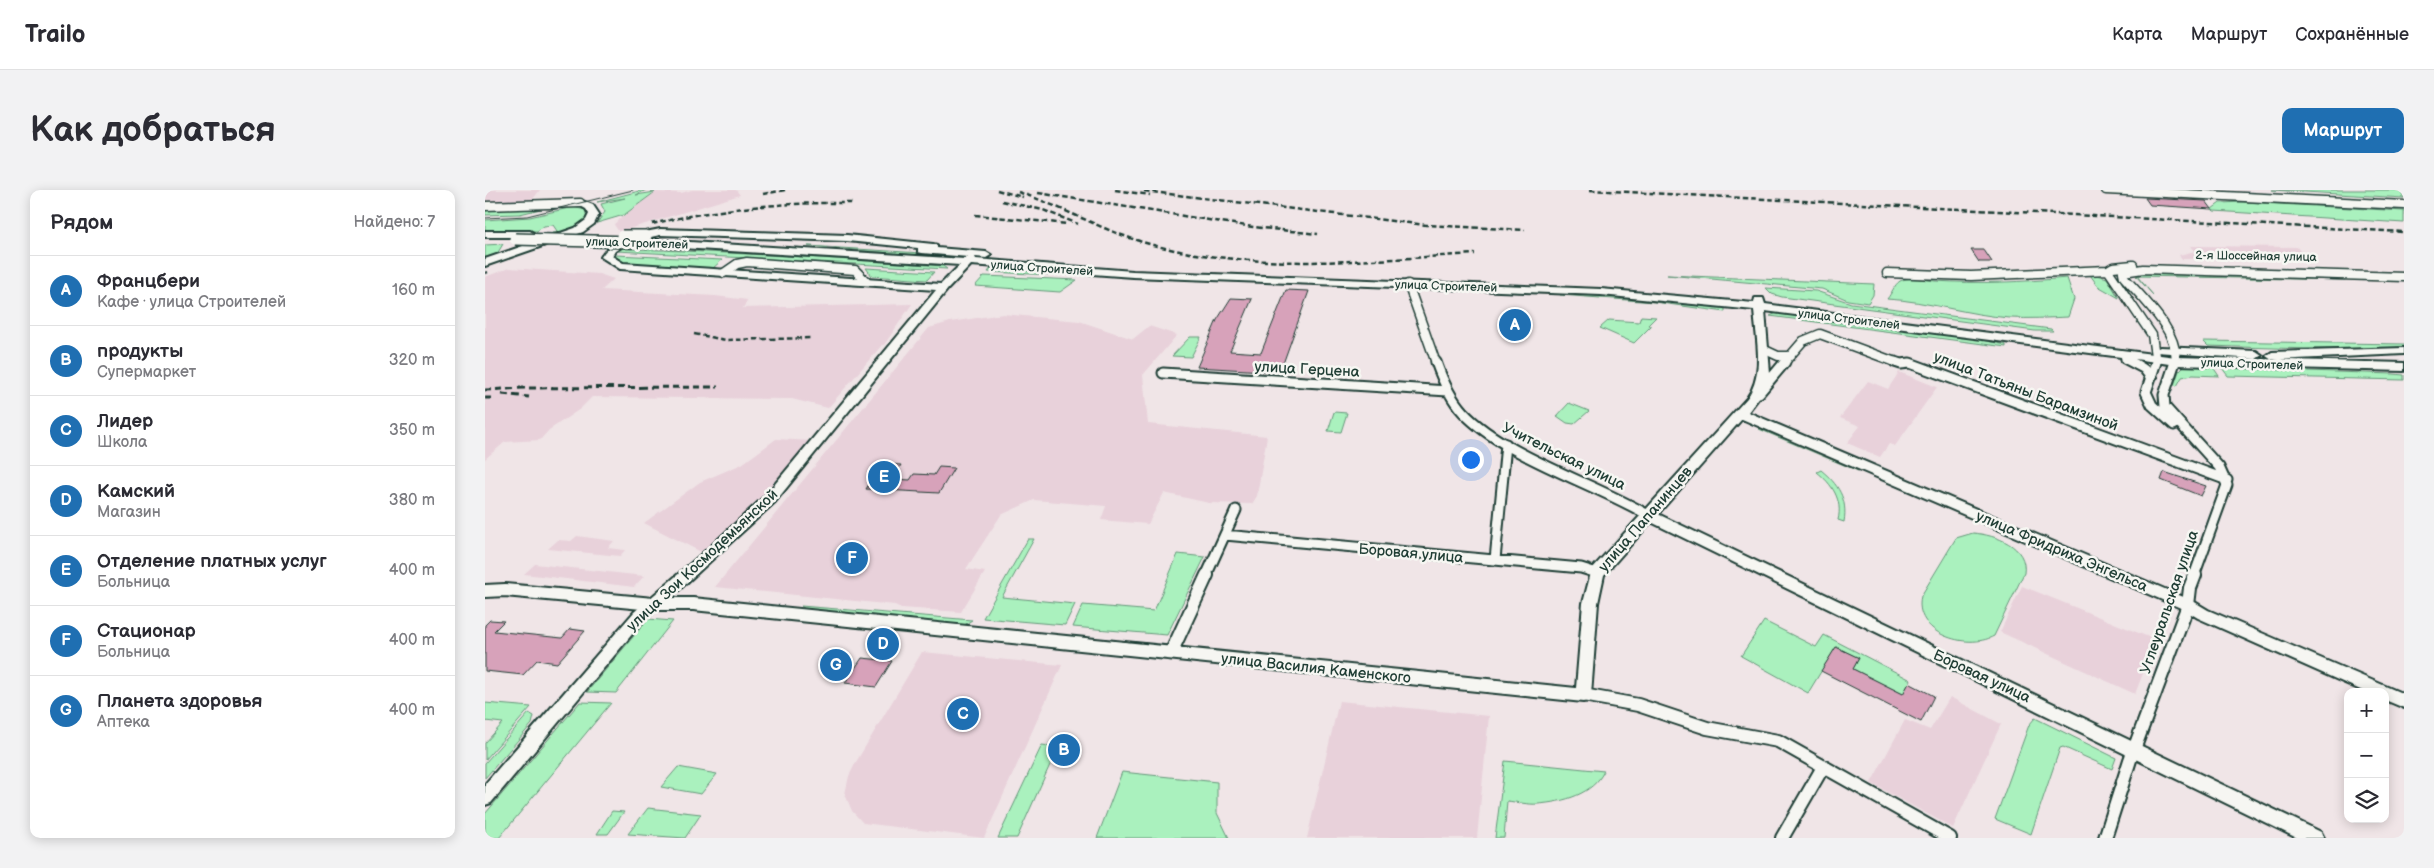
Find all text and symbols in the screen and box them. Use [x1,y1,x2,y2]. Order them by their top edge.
text: Trailo [25,20,85,49]
text: Карта [2112,24,2163,45]
text: Маршрут [2191,24,2267,45]
text: Сохранённые [2295,24,2409,45]
button: Маршрут [2282,108,2404,153]
text: Как добраться [30,109,276,152]
text: Рядом [50,210,113,235]
text: Найдено: 7 [353,213,435,232]
street label: улица Строителей [586,234,689,253]
street label: 2-я Шоссейная улица [2195,248,2317,265]
street label: улица Строителей [990,257,1094,280]
text: Францбери [97,270,200,293]
street label: улица Строителей [1395,277,1498,296]
text: A [61,281,71,300]
text: 160 m [392,281,435,300]
text: Кафе · улица Строителей [97,293,286,312]
pin: A [1499,306,1531,344]
street label: улица Строителей [1797,306,1901,333]
text: продукты [97,340,183,363]
street label: улица Татьяны Барамзиной [1931,347,2121,435]
text: B [60,351,72,370]
text: 320 m [389,351,435,370]
street label: улица Строителей [2201,355,2304,374]
street label: улица Герцена [1254,357,1360,382]
text: Супермаркет [97,363,196,382]
text: Лидер [97,410,153,433]
street label: Учительская улица [1499,418,1629,495]
text: C [60,421,72,440]
text: 350 m [389,421,435,440]
text: Школа [97,433,147,452]
your location [1458,447,1484,473]
pin: E [868,458,900,496]
street label: улица Папанинцев [1594,463,1696,576]
text: Камский [97,480,175,503]
street label: улица Зои Космодемьянской [623,485,782,635]
text: D [60,491,72,510]
text: 380 m [389,491,435,510]
text: Магазин [97,503,161,522]
street label: улица Фридриха Энгельса [1973,507,2151,596]
street label: Углеуральская улица [2136,528,2203,676]
pin: F [836,539,868,577]
street label: Боровая улица [1358,539,1464,568]
text: Отделение платных услуг [97,550,327,573]
text: E [61,561,71,580]
text: 400 m [389,561,435,580]
text: Больница [97,573,170,592]
text: Стационар [97,620,196,643]
pin: D [867,625,899,663]
text: F [61,631,71,650]
text: 400 m [389,631,435,650]
text: Больница [97,643,170,662]
pin: G [820,646,852,684]
street label: Боровая улица [1930,646,2034,707]
street label: улица Василия Каменского [1220,649,1412,688]
map controls [2344,688,2389,823]
button: + [2344,688,2389,733]
text: Планета здоровья [97,690,263,713]
pin: C [947,695,979,733]
text: G [60,701,72,720]
text: 400 m [389,701,435,720]
text: Аптека [97,713,150,732]
pin: B [1048,731,1080,769]
button: − [2344,733,2389,778]
button: layers [2344,778,2389,823]

